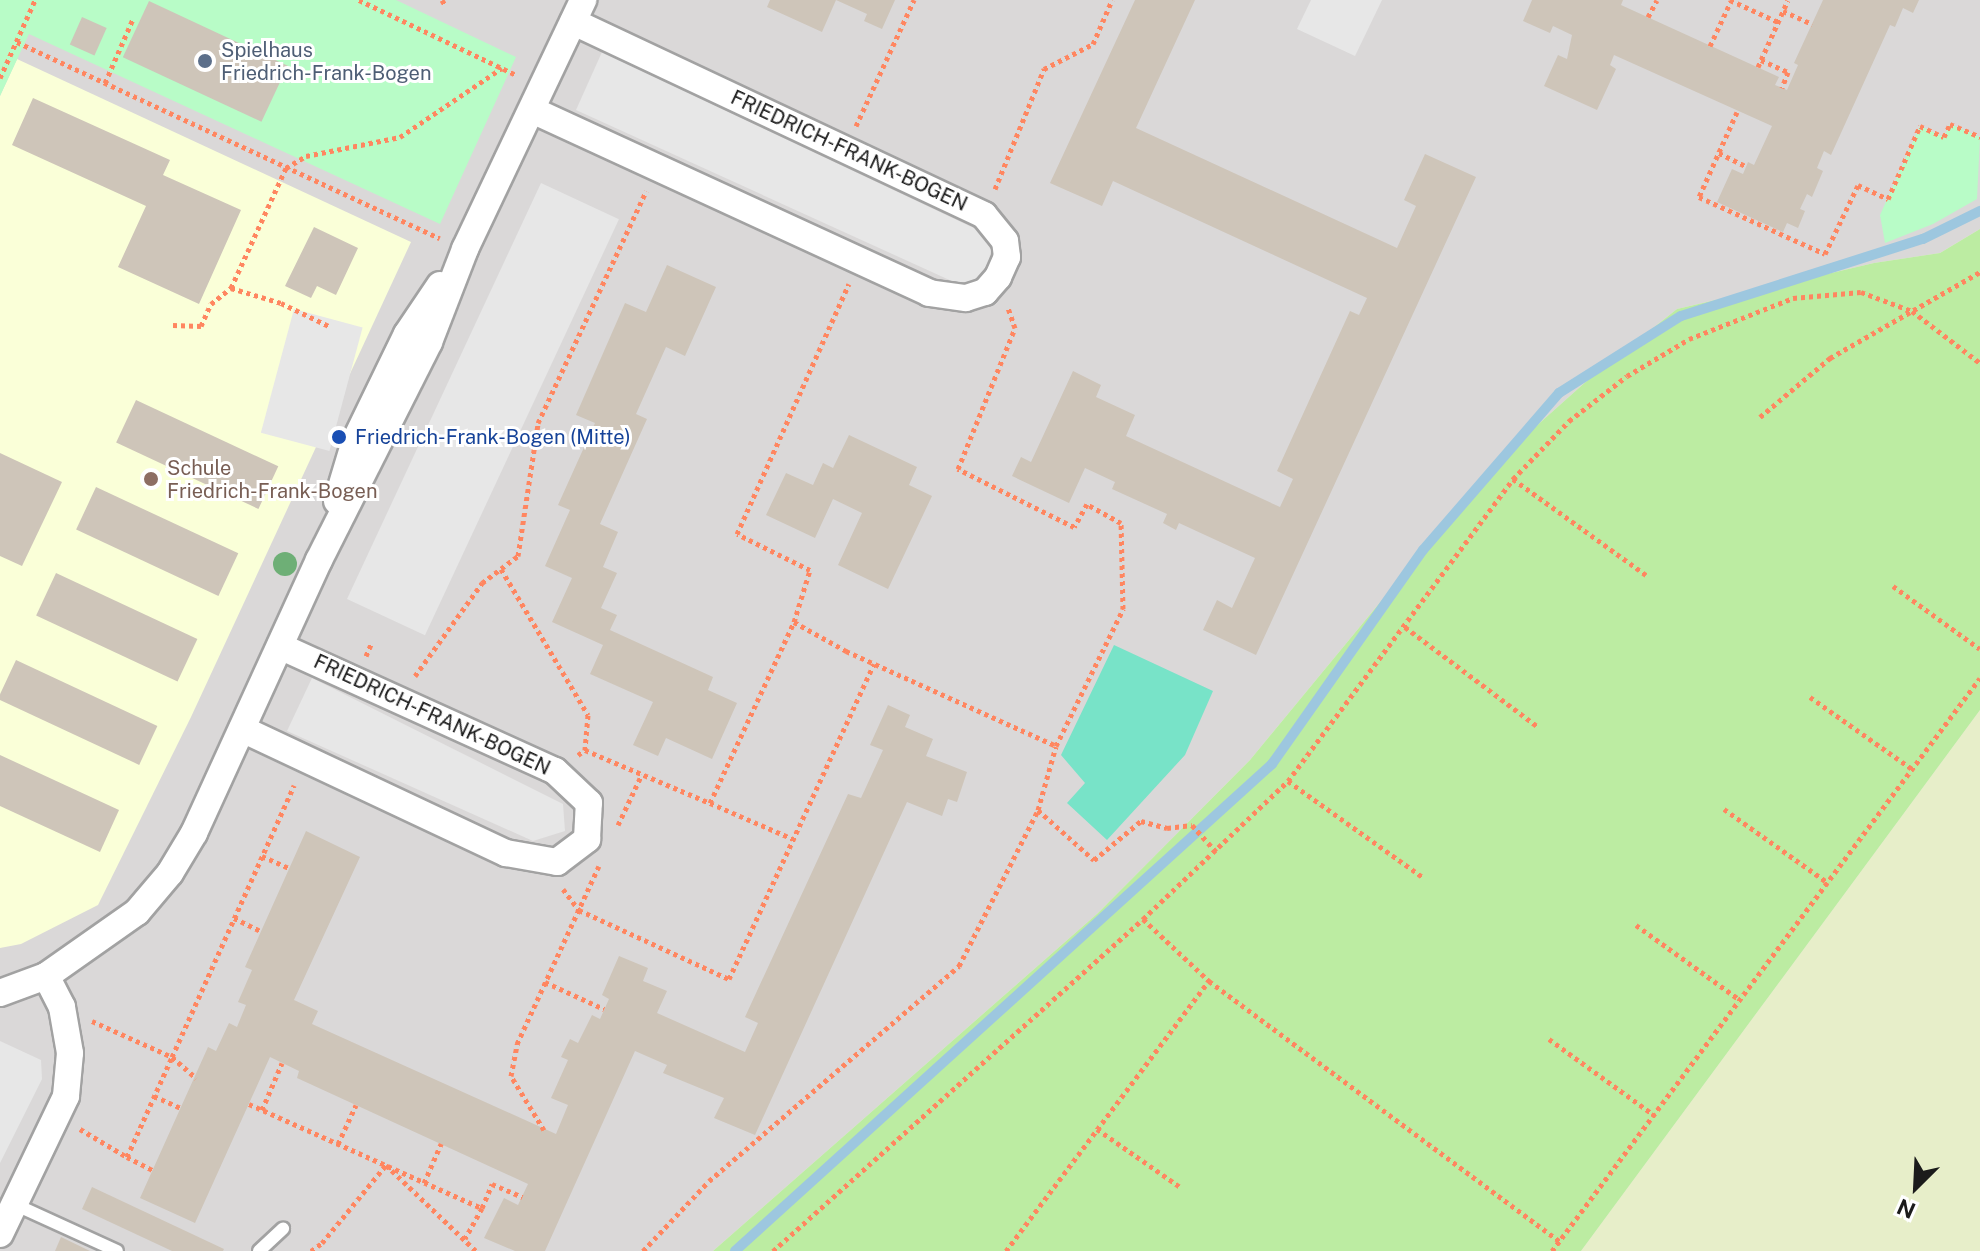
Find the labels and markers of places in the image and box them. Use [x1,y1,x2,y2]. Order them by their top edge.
place label: Spielhaus Friedrich-Frank-Bogen [221,38,431,85]
marker: Spielhaus Friedrich-Frank-Bogen [196,52,214,70]
place label: Friedrich-Frank-Bogen (Mitte) [355,425,631,449]
marker: Friedrich-Frank-Bogen (Mitte) [330,428,348,446]
place label: Schule Friedrich-Frank-Bogen [167,456,377,503]
marker: Schule Friedrich-Frank-Bogen [142,470,160,488]

